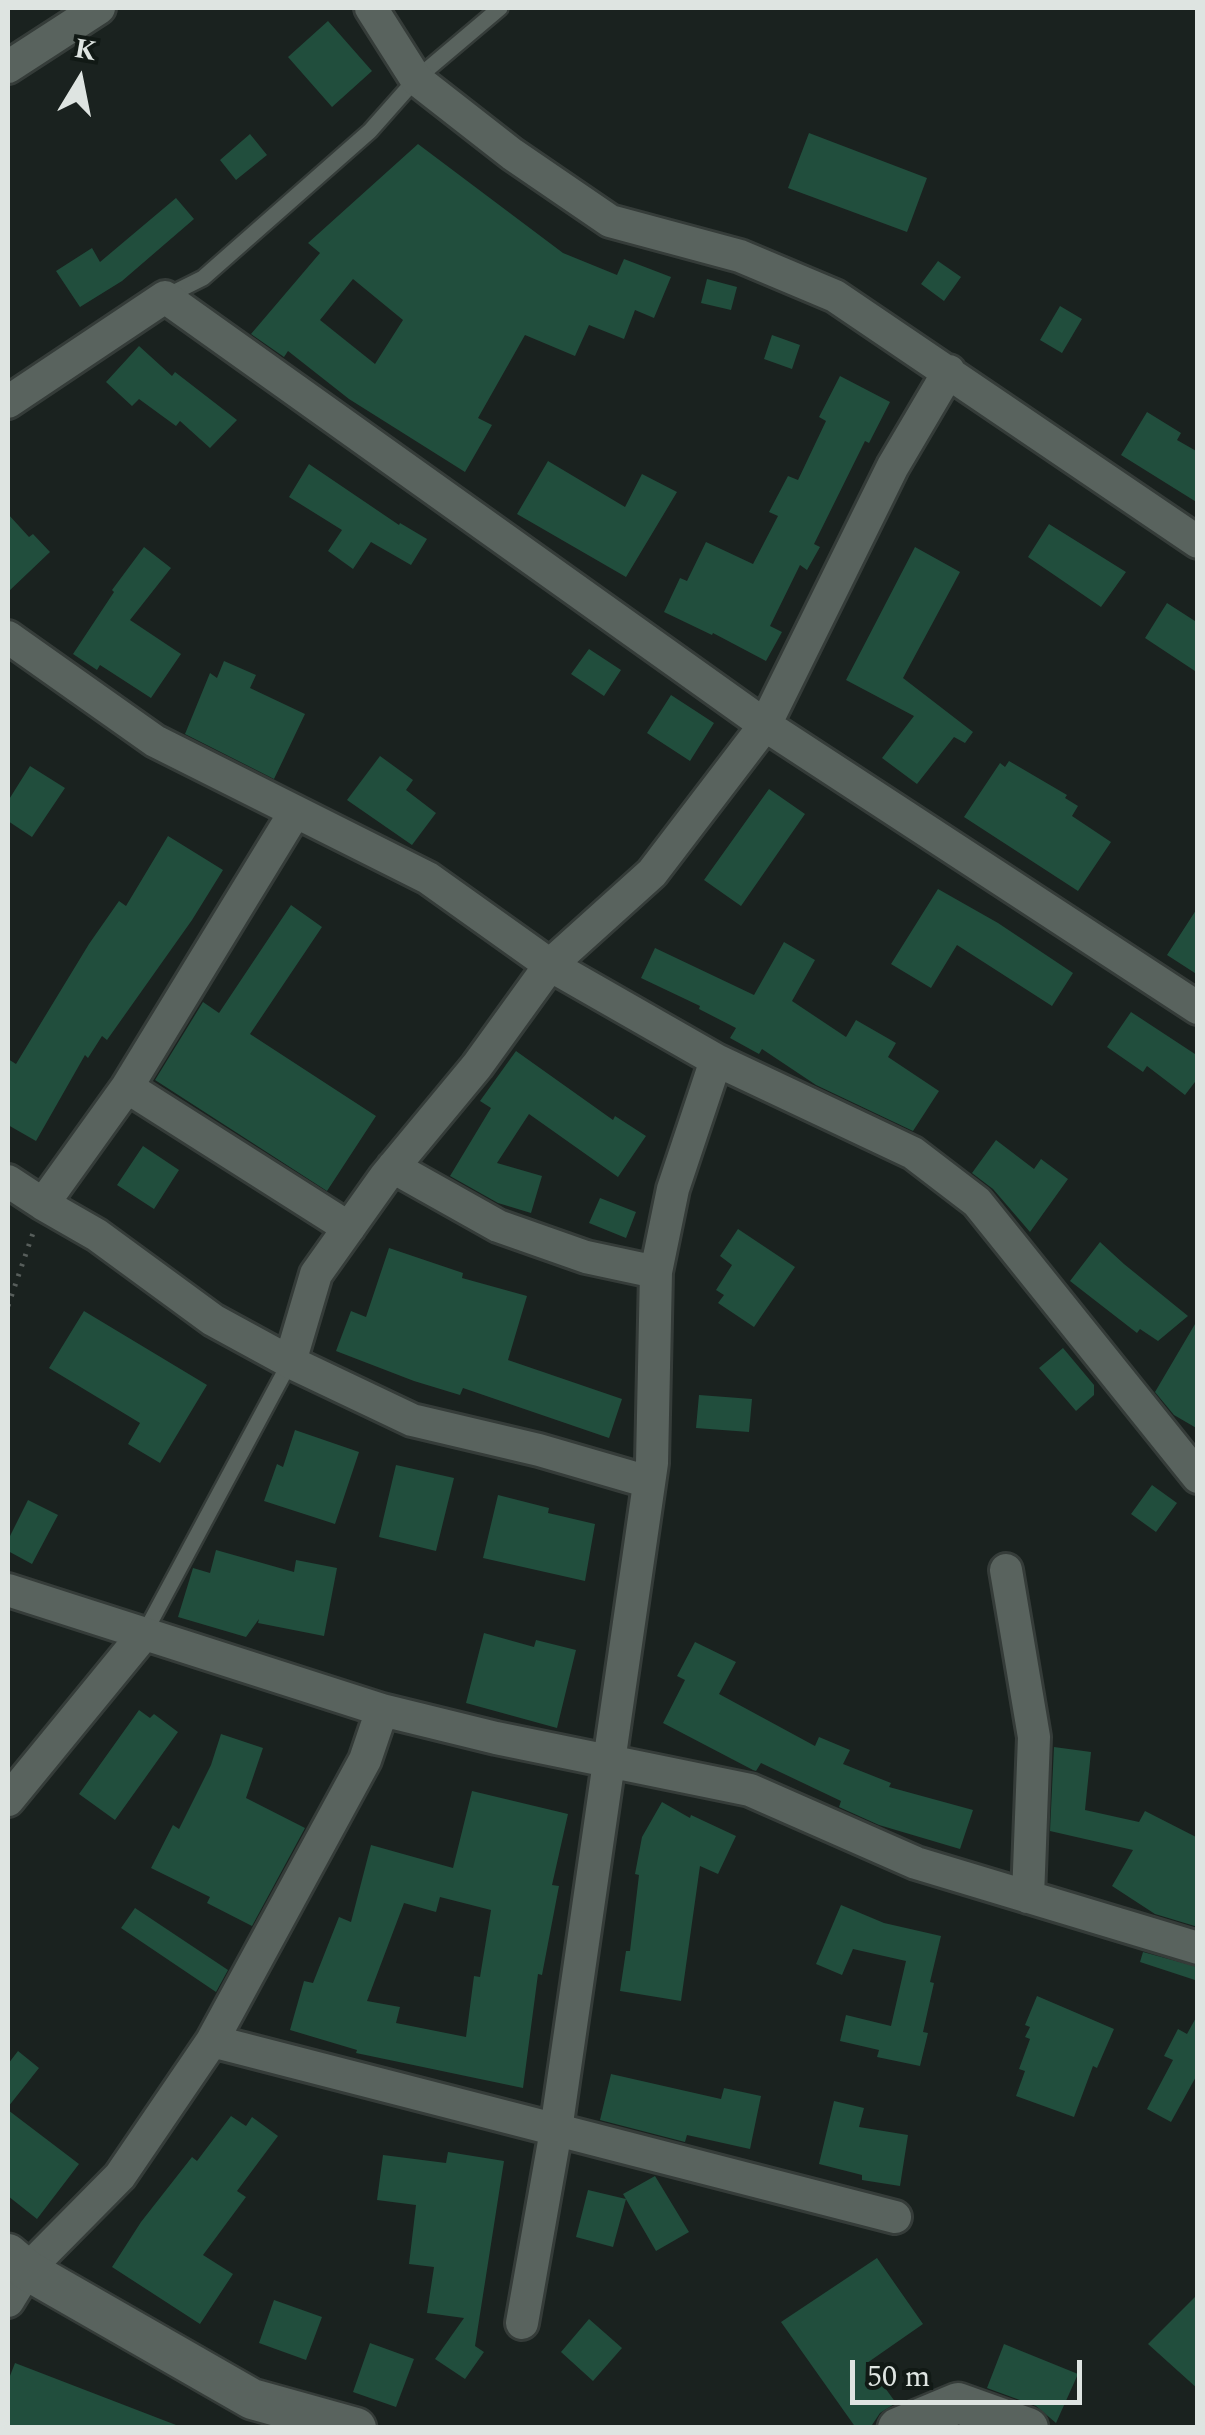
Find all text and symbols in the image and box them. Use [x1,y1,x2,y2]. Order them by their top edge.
text: K [71,27,100,73]
north arrow [30,30,130,130]
scale bar [855,2340,1088,2402]
text: 50 m [867,2354,930,2400]

